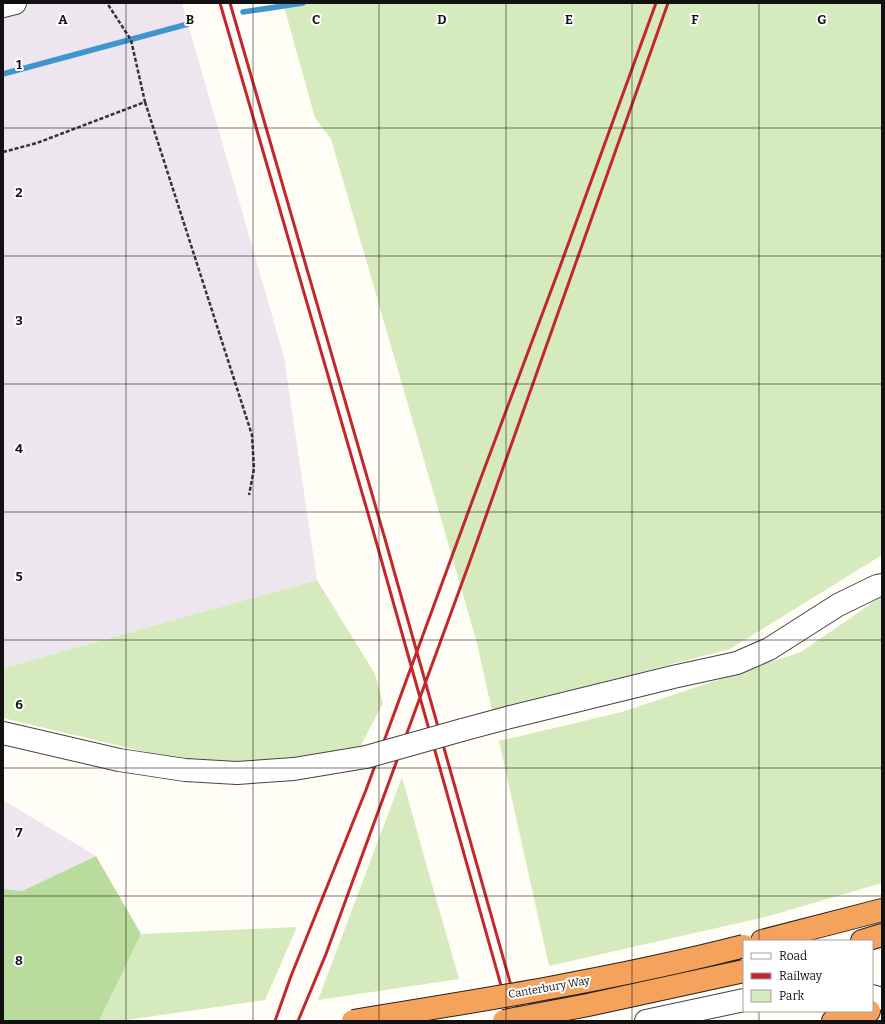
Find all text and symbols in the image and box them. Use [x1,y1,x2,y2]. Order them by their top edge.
text: A [58,12,68,27]
text: B [186,12,194,27]
text: C [312,12,320,27]
text: D [437,12,447,27]
text: E [565,12,573,27]
text: F [691,12,699,27]
text: G [817,12,827,27]
text: 1 [16,57,22,72]
text: 2 [15,185,23,200]
text: 3 [15,313,23,328]
text: 4 [15,441,23,456]
text: 5 [15,569,23,584]
text: 6 [15,697,23,712]
text: 7 [16,825,23,840]
legend [743,940,873,1012]
text: Road [779,949,807,963]
text: 8 [15,953,23,968]
text: Railway [779,969,823,983]
street label: Canterbury Way [507,974,591,1001]
text: Park [779,989,805,1003]

